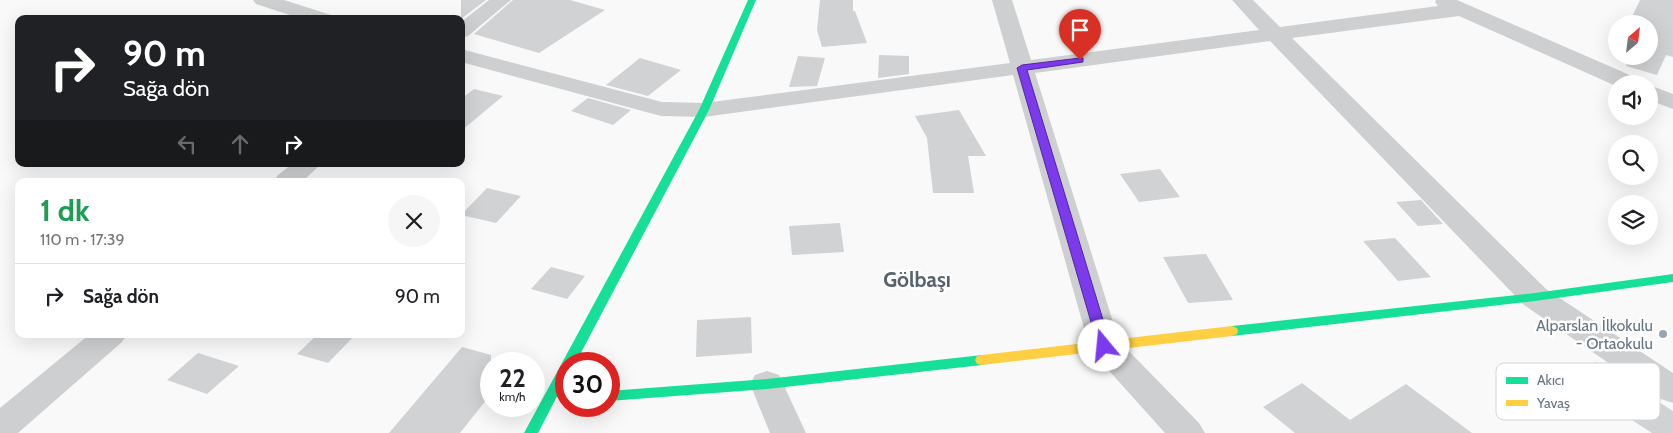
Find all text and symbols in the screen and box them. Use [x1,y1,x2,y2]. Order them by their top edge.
pin [1059,9,1101,60]
north arrow [1608,15,1658,65]
map controls [1608,15,1658,245]
icon: arrive [1066,16,1094,44]
text: 90 m [123,32,206,75]
icon: right [40,35,105,100]
text: Sağa dön [123,75,209,102]
button: sound [1608,75,1658,125]
icon: left [173,130,201,158]
icon: ahead [226,130,254,158]
icon: right [279,130,307,158]
button: search [1608,135,1658,185]
text: 1 dk [40,192,90,229]
button: close [388,195,440,247]
button: layers [1608,195,1658,245]
text: 110 m · 17:39 [40,230,125,249]
district label: Gölbaşı [883,267,951,292]
icon: right [40,282,68,310]
text: Sağa dön [83,285,159,308]
text: 90 m [395,285,440,308]
place label: Alparslan İlkokulu - Ortaokulu [1536,316,1653,353]
position arrow [1077,319,1129,371]
marker: Alparslan İlkokulu - Ortaokulu [1657,328,1669,340]
speed limit sign: 30 [555,352,620,417]
text: 22 [499,363,526,393]
legend [1496,363,1660,420]
text: Akıcı [1537,371,1564,389]
text: km/h [499,389,526,404]
text: Yavaş [1536,394,1570,412]

